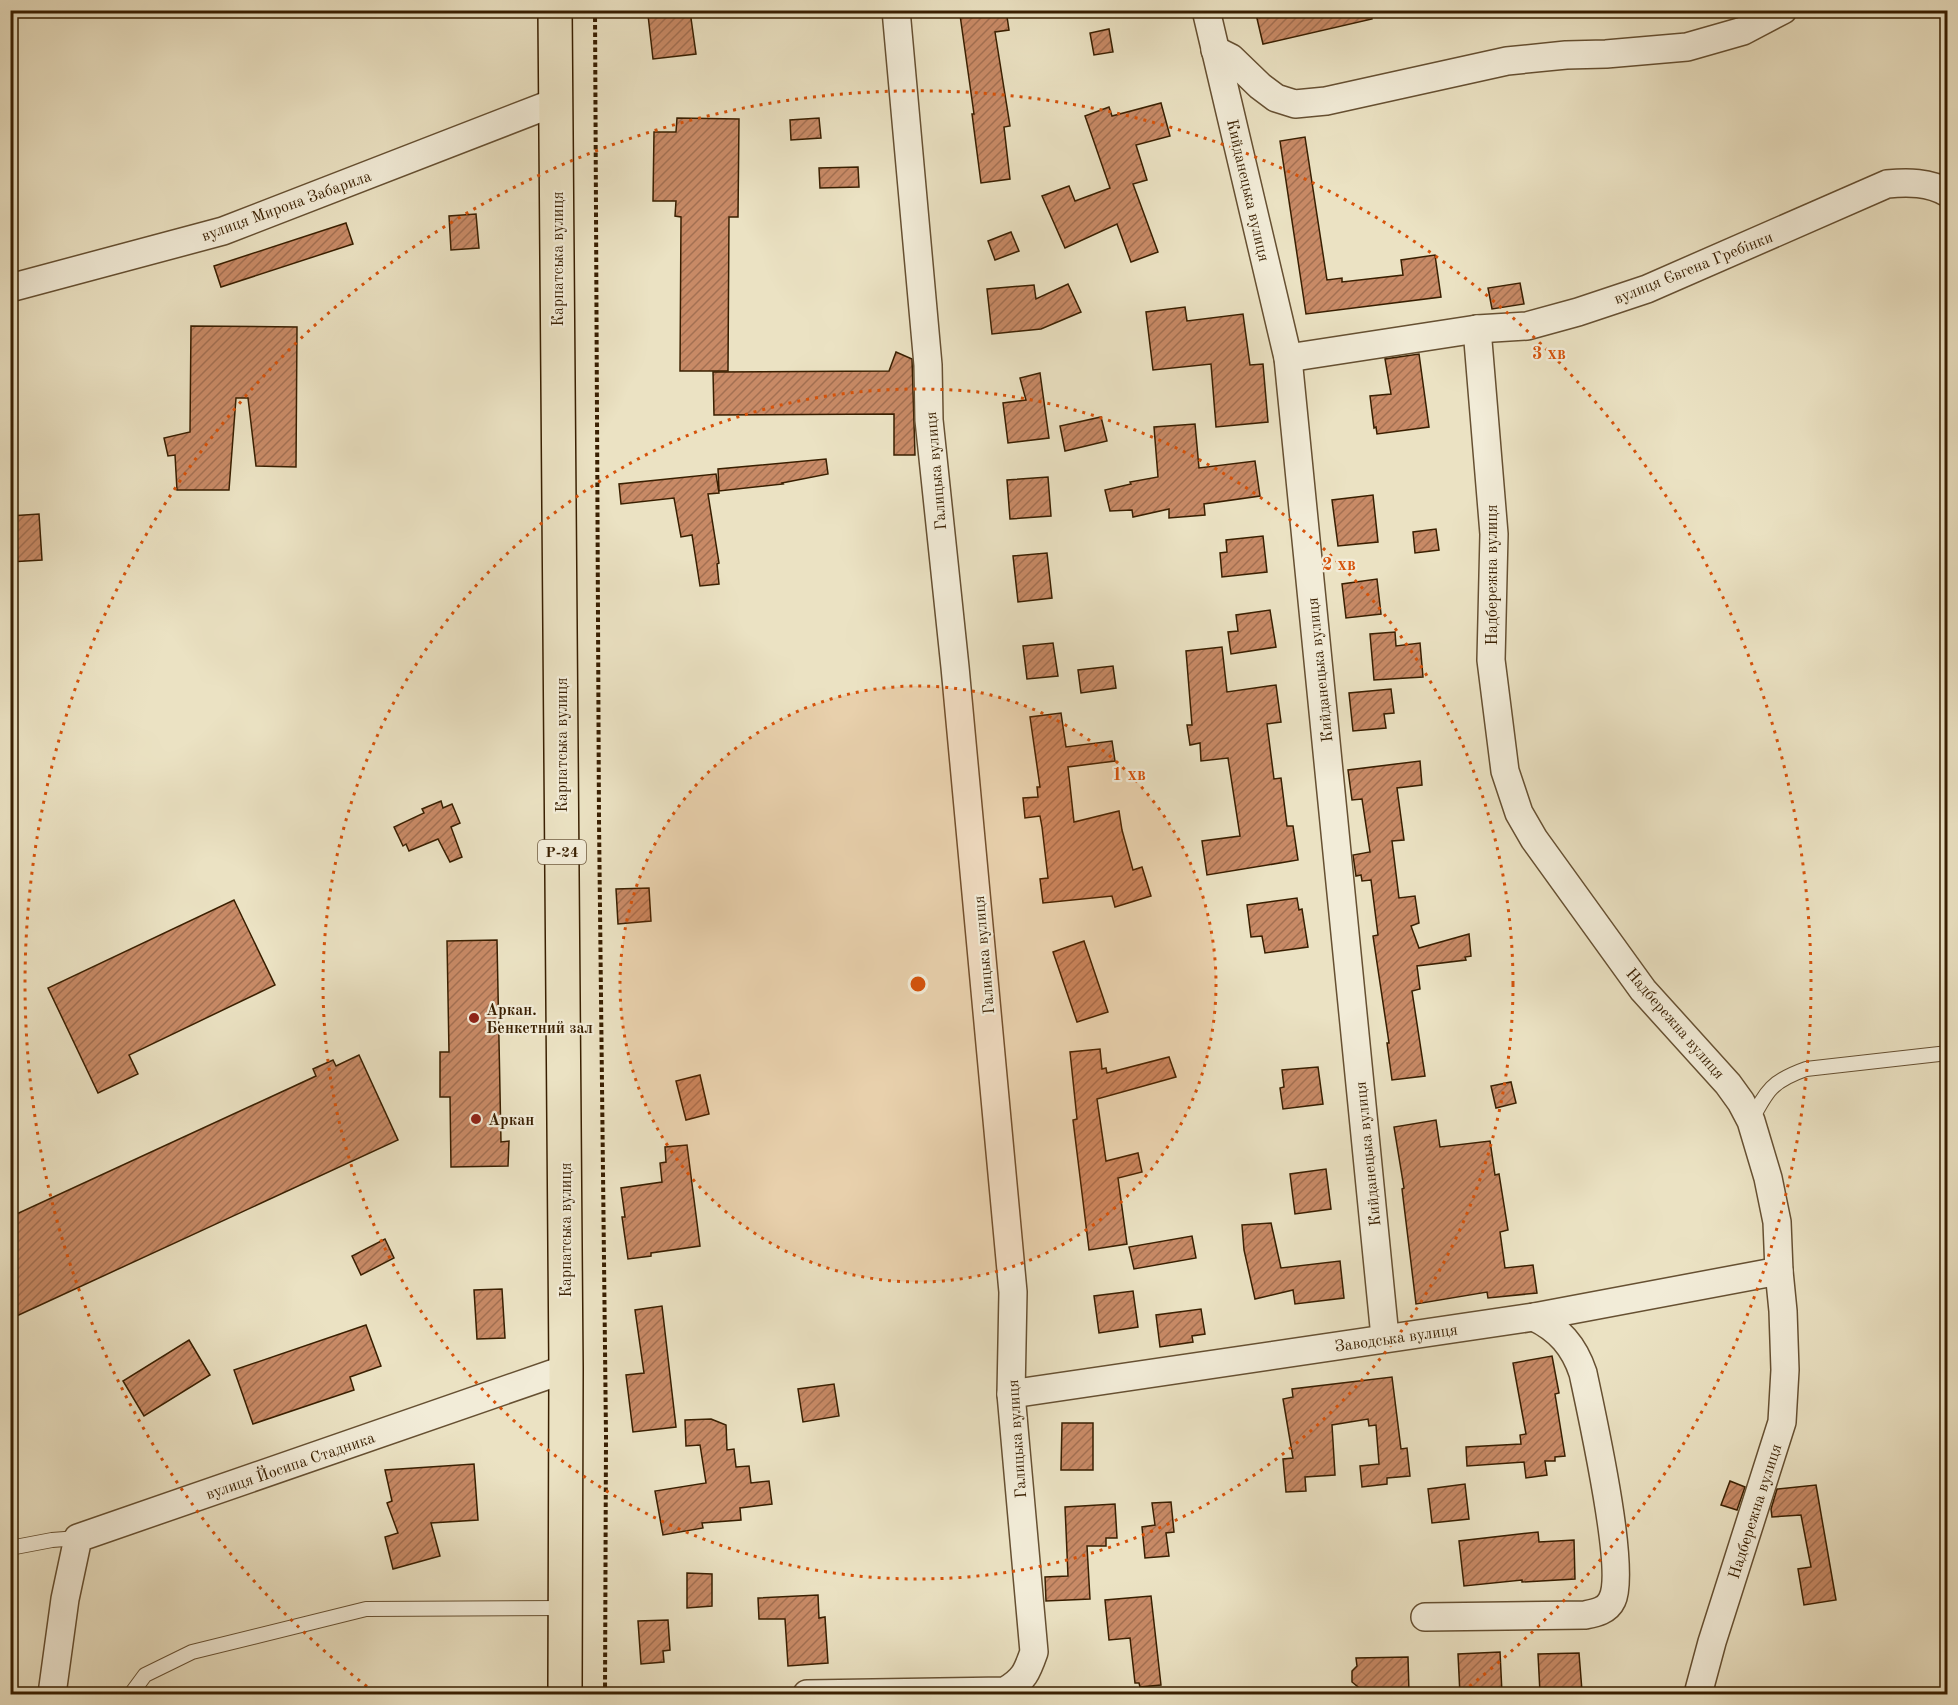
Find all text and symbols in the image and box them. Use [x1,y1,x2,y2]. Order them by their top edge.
street label: Кийданецька вулиця [1223,118,1271,263]
street label: вулиця Мирона Забарила [200,169,374,245]
street label: Карпатська вулиця [551,191,567,327]
street label: вулиця Євгена Гребінки [1612,230,1775,308]
text: 3 хв [1532,345,1566,363]
street label: Галицька вулиця [924,411,950,531]
street label: Надбережна вулиця [1485,505,1501,645]
text: 2 хв [1322,556,1356,574]
street label: Кийданецька вулиця [1305,597,1337,743]
street label: Карпатська вулиця [555,677,571,813]
text: 1 хв [1112,766,1146,784]
road number: Р-24 [538,840,586,864]
street label: Галицька вулиця [972,895,998,1015]
street label: Надбережна вулиця [1622,966,1727,1083]
centre of rings [908,974,928,994]
place label: Аркан. Бенкетний зал [486,1003,593,1037]
marker: Аркан. Бенкетний зал [467,1011,481,1025]
street label: Кийданецька вулиця [1353,1081,1385,1227]
marker: Аркан [469,1112,483,1126]
place label: Аркан [488,1113,534,1129]
street label: Карпатська вулиця [559,1162,575,1298]
street label: Заводська вулиця [1334,1322,1459,1356]
street label: Галицька вулиця [1006,1379,1030,1499]
street label: вулиця Йосипа Стадника [203,1427,377,1503]
street label: Надбережна вулиця [1727,1442,1785,1581]

